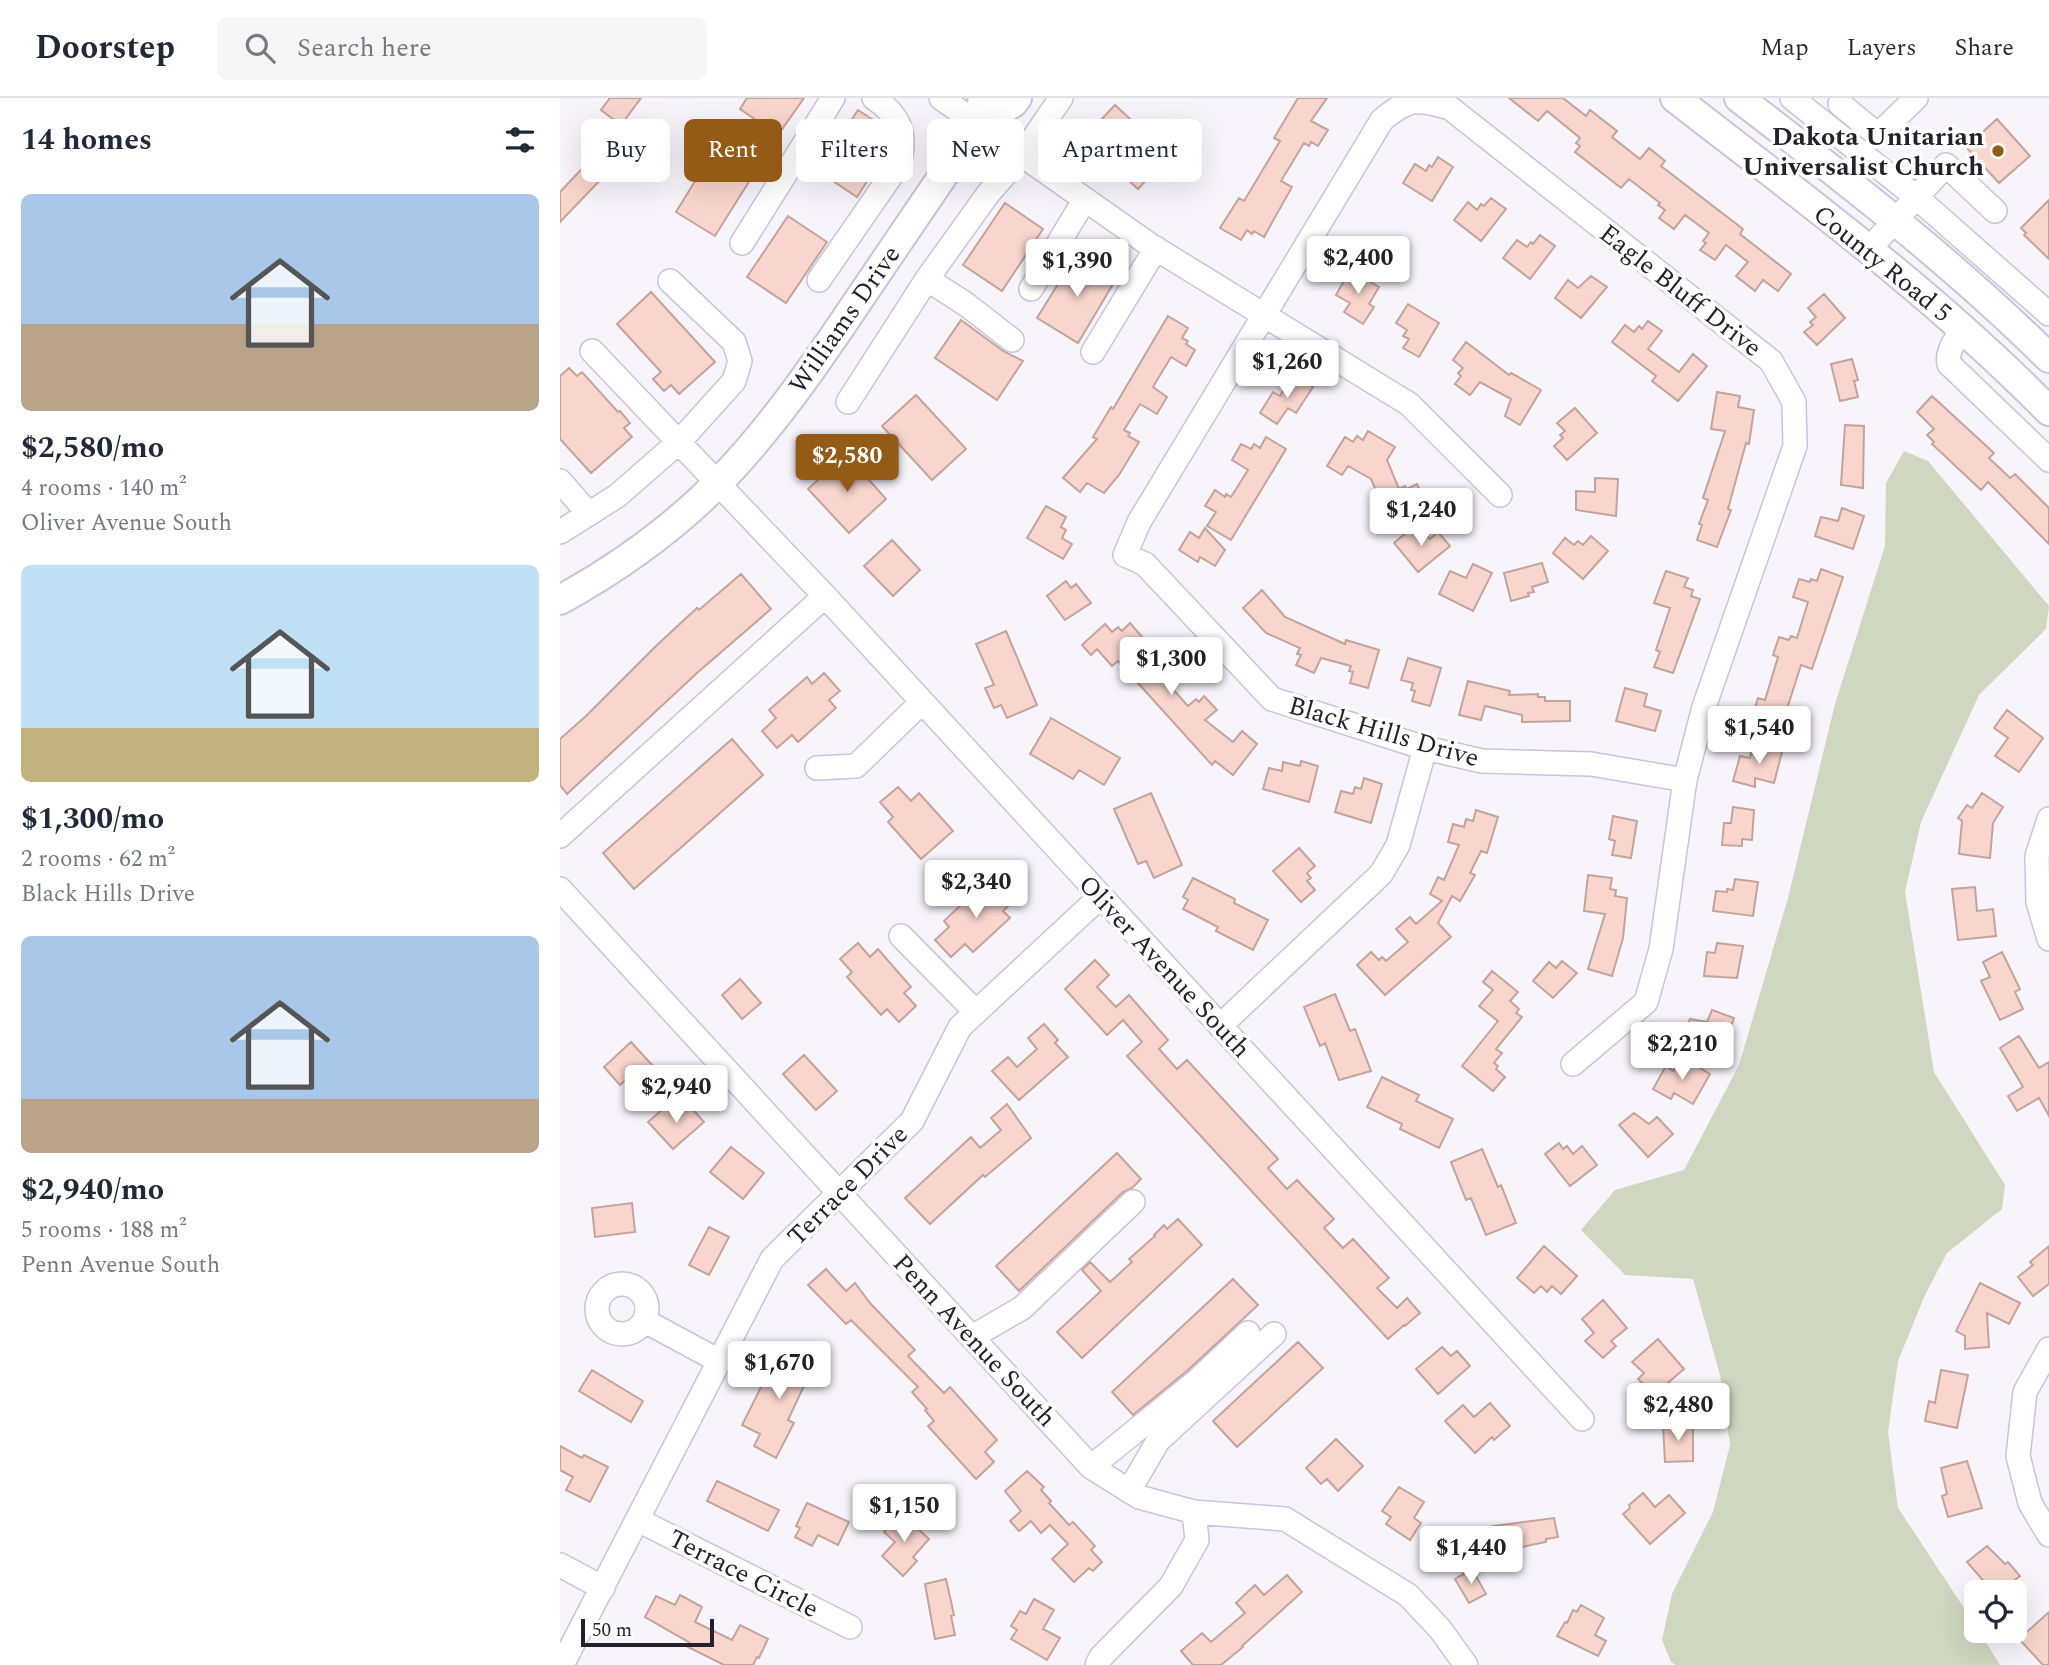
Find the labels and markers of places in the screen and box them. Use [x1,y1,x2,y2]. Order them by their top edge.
place label: Dakota Unitarian Universalist Church [1742,117,1984,187]
marker: Dakota Unitarian Universalist Church [1990,143,2006,159]
pin: $2,400 [1301,236,1415,296]
pin: $1,390 [1020,240,1134,299]
pin: $1,260 [1230,341,1344,400]
pin: $2,580 [790,434,904,494]
pin: $1,240 [1364,489,1478,548]
pin: $1,300 [1114,638,1228,697]
pin: $1,540 [1702,706,1816,766]
pin: $2,340 [919,860,1033,920]
pin: $2,210 [1625,1023,1739,1082]
pin: $2,940 [619,1066,733,1125]
pin: $1,670 [722,1342,836,1401]
pin: $2,480 [1621,1384,1735,1443]
pin: $1,150 [847,1484,961,1544]
pin: $1,440 [1414,1526,1528,1586]

